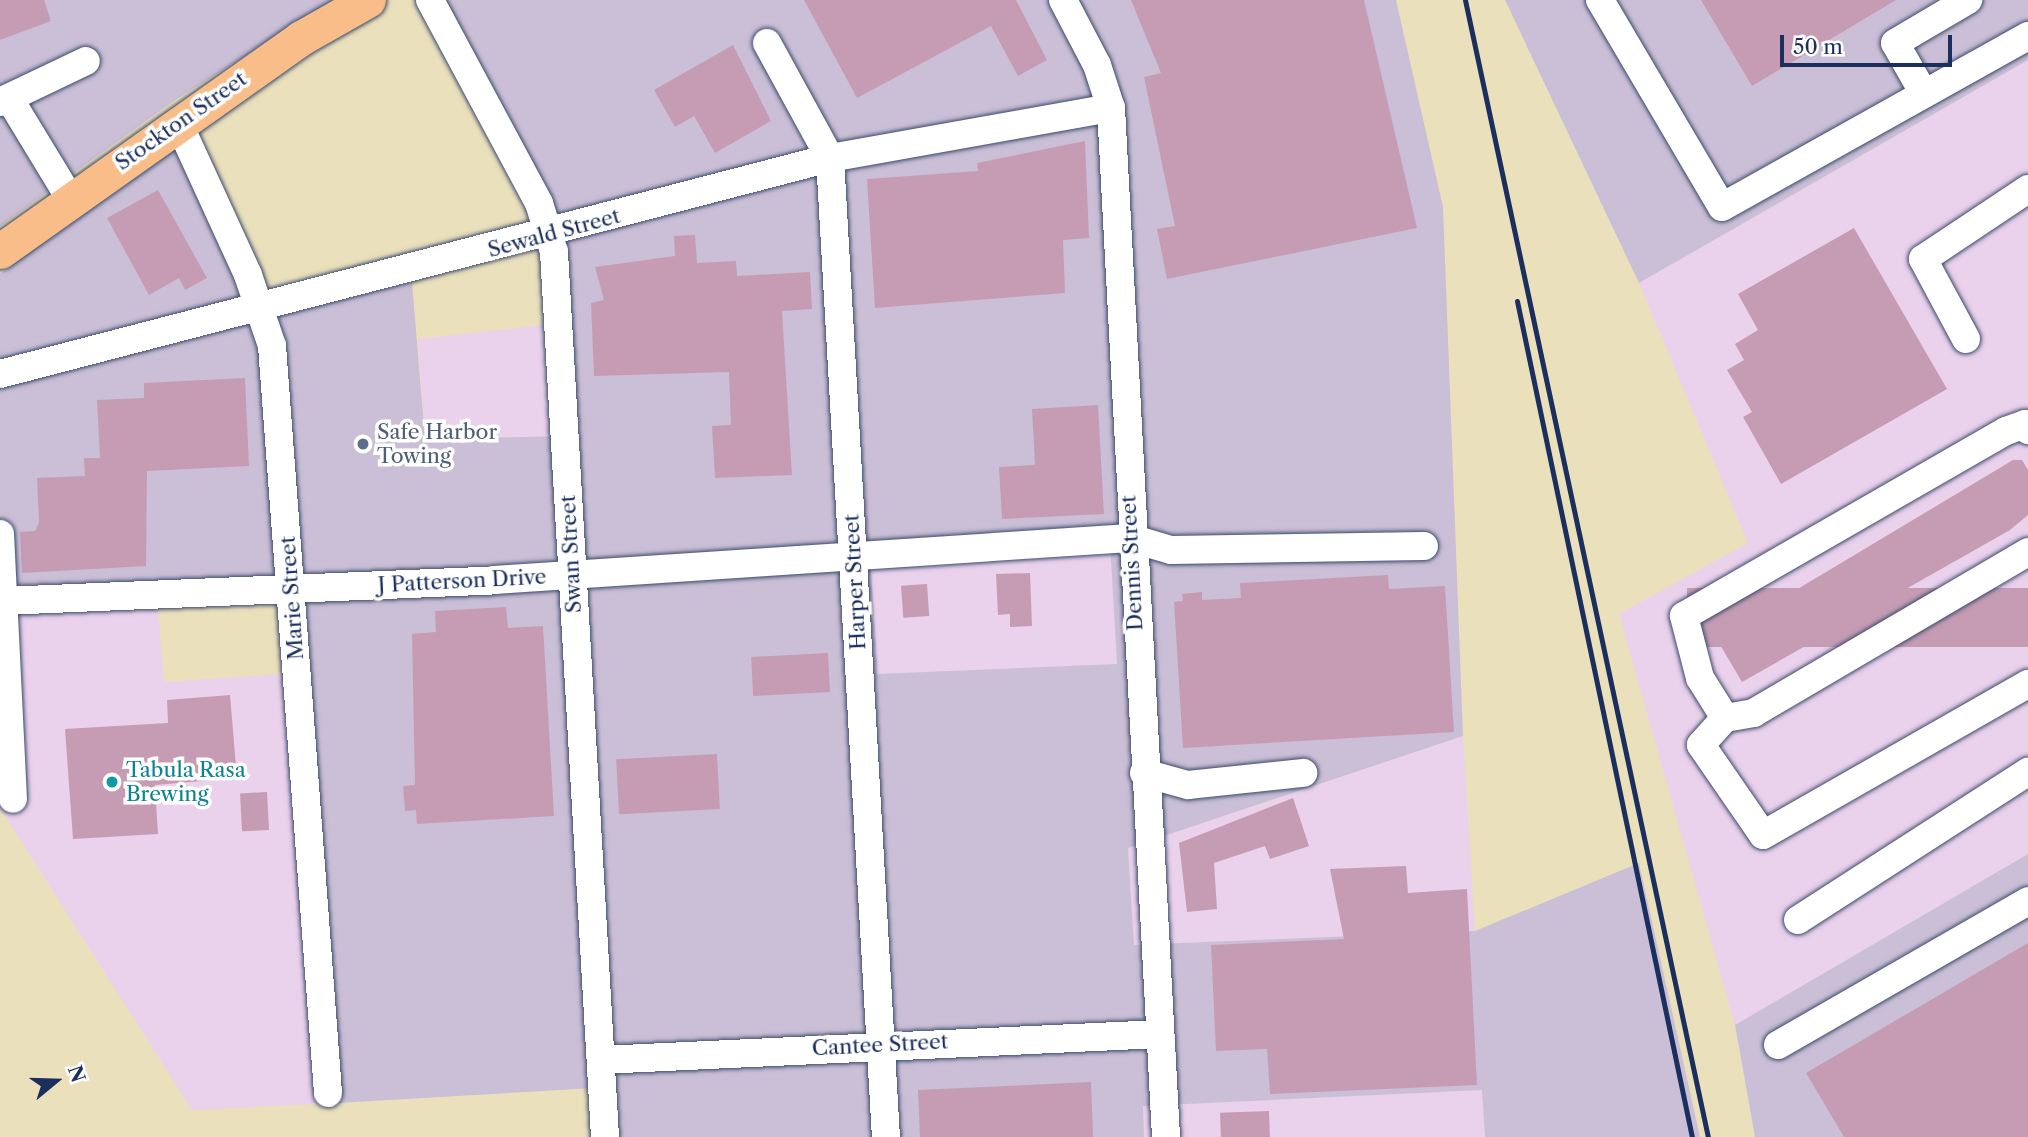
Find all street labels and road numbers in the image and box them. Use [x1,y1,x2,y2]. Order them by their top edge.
street label: Stockton Street [111,66,251,176]
street label: Sewald Street [485,203,623,263]
street label: Swan Street [555,494,587,614]
street label: Dennis Street [1116,495,1148,631]
street label: Harper Street [839,513,871,651]
street label: Marie Street [275,535,309,661]
street label: J Patterson Drive [377,564,547,598]
street label: Cantee Street [811,1029,949,1061]

